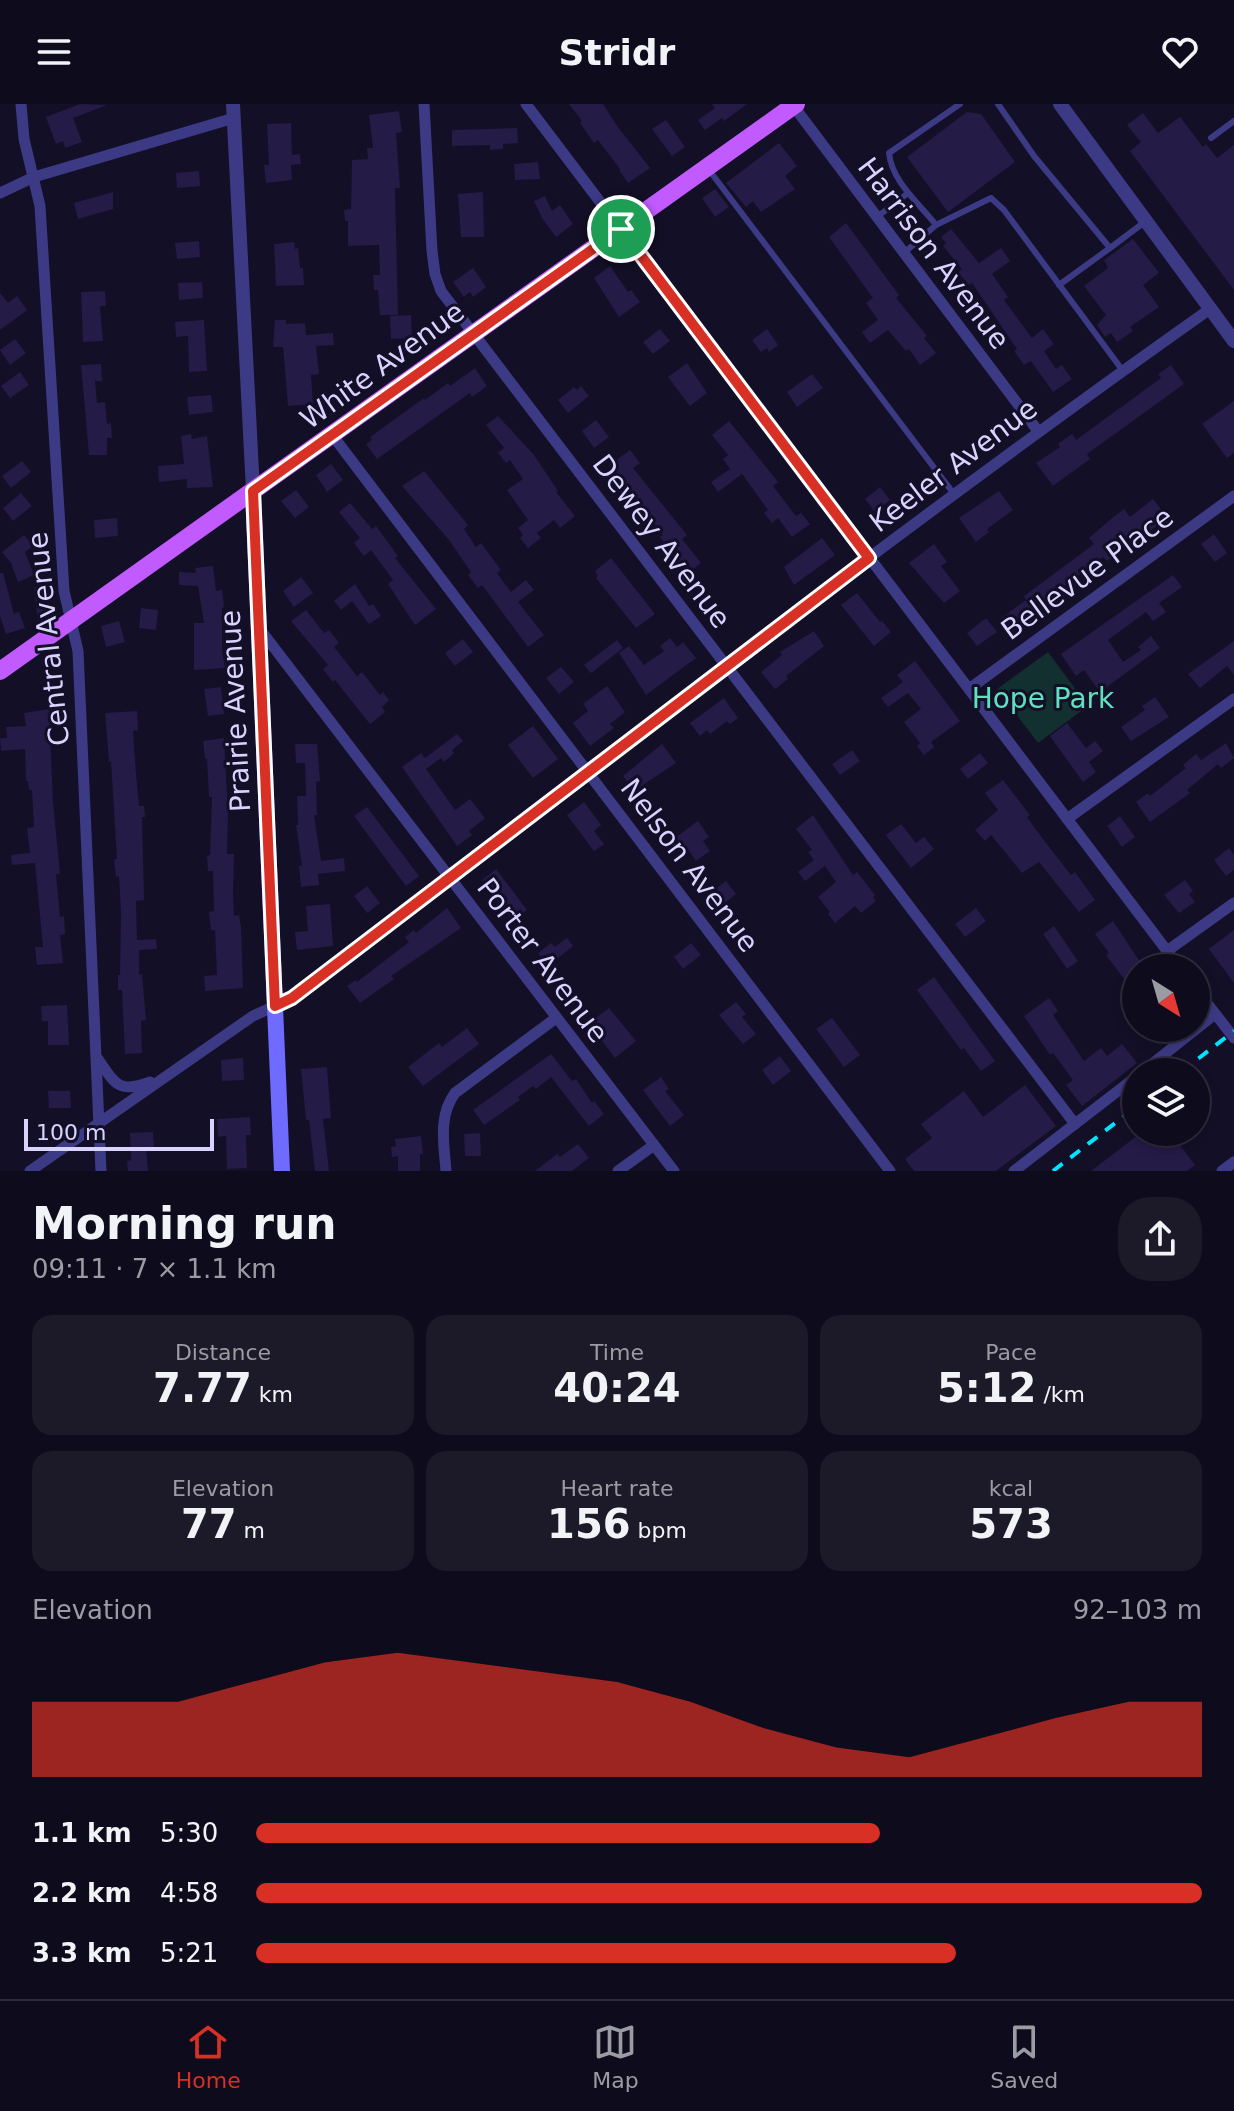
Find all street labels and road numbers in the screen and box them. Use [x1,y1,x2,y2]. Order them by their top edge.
street label: Harrison Avenue [851,151,1016,355]
street label: White Avenue [294,295,471,436]
street label: Keeler Avenue [863,392,1043,539]
street label: Dewey Avenue [586,448,737,634]
street label: Bellevue Place [995,500,1180,647]
street label: Central Avenue [21,530,76,748]
street label: Prairie Avenue [214,609,257,813]
street label: Nelson Avenue [614,772,765,958]
street label: Porter Avenue [470,872,615,1049]

